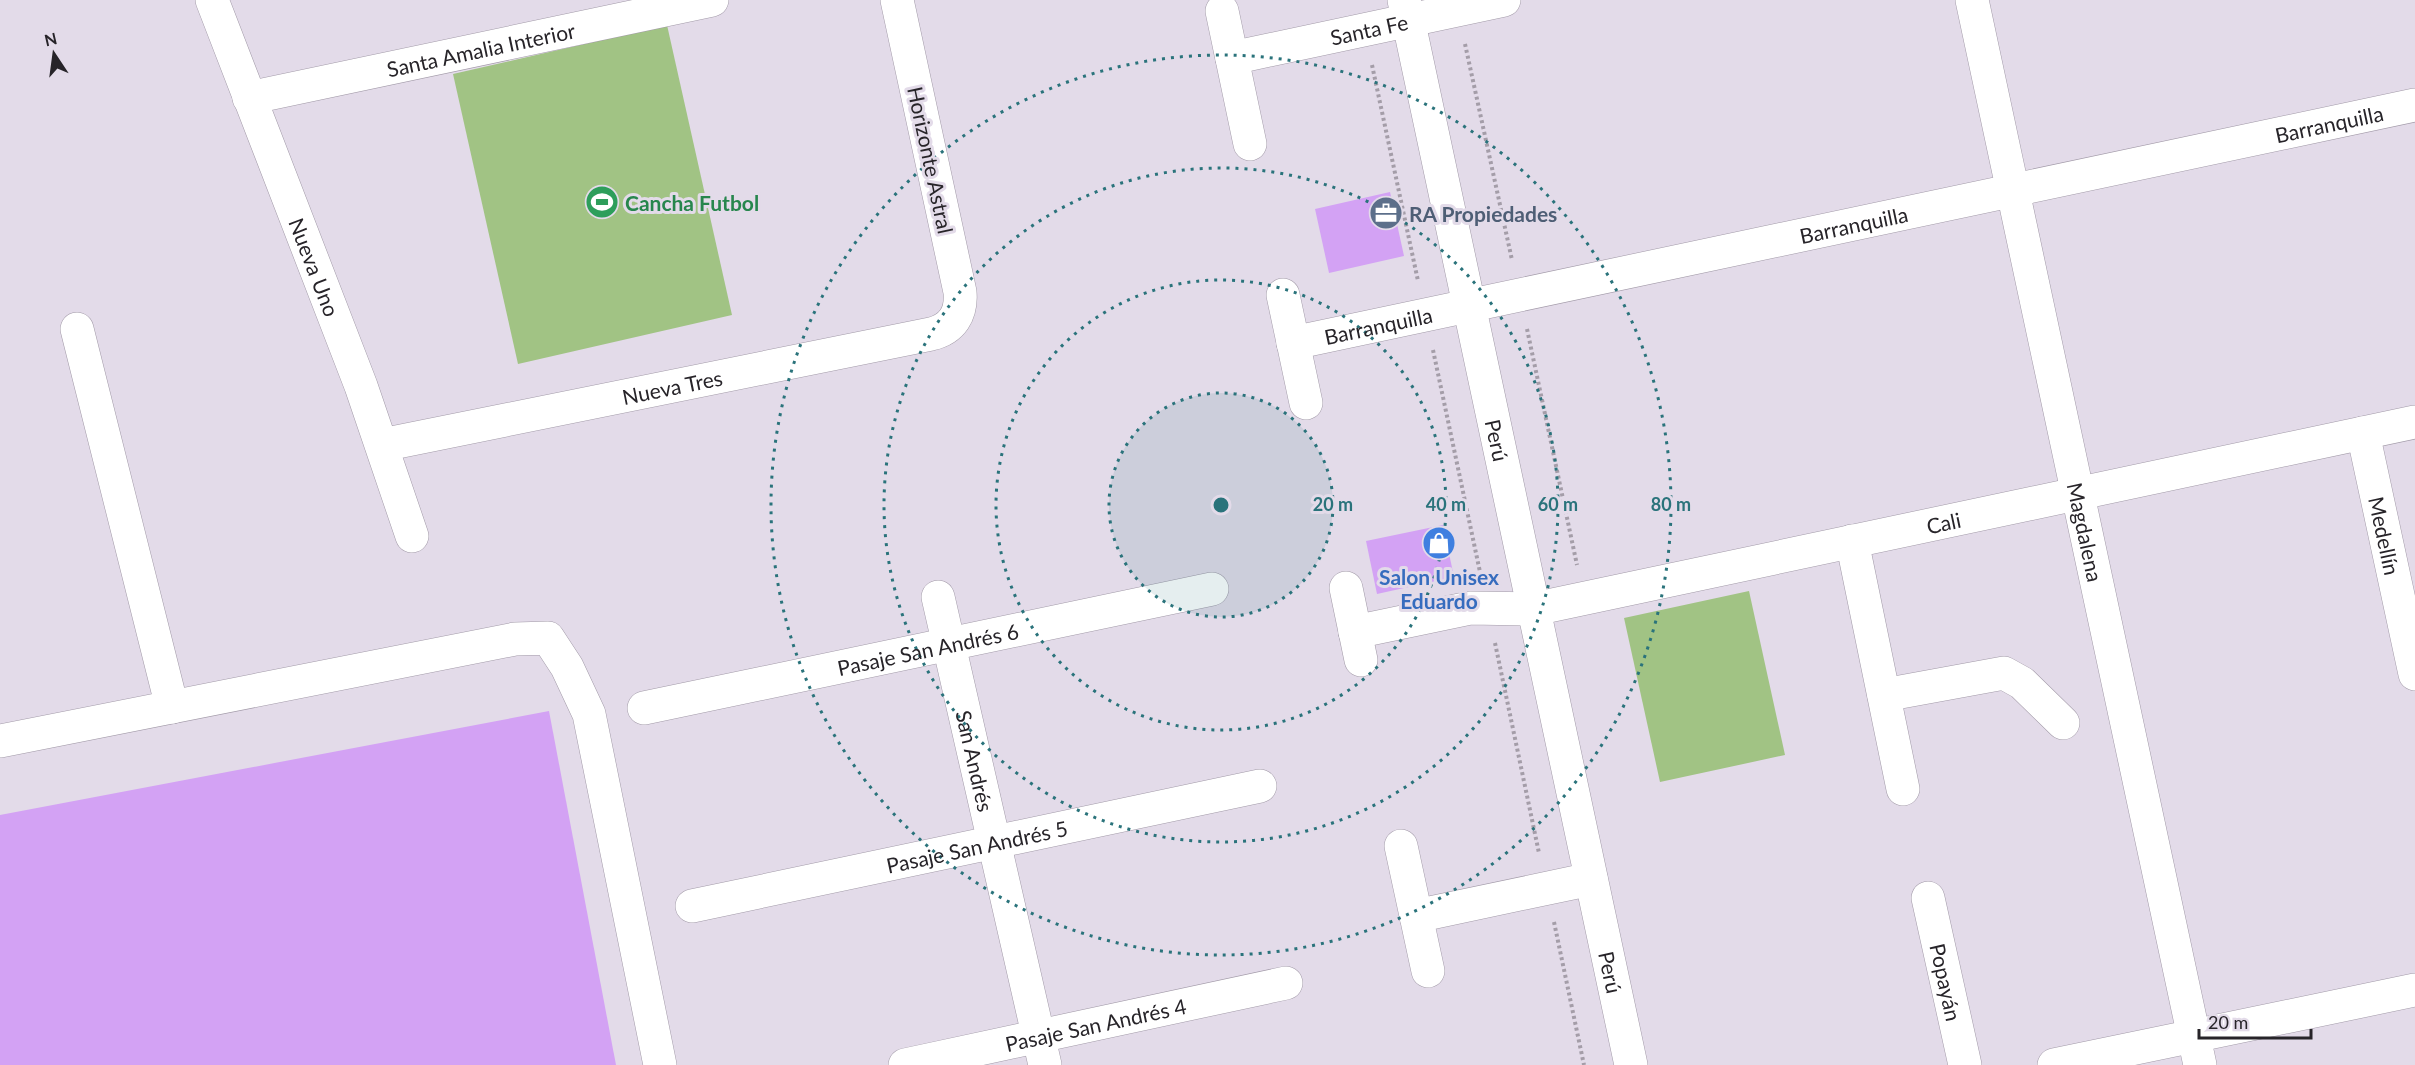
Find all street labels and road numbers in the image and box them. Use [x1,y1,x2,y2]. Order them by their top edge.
street label: Santa Fe [1328,8,1410,49]
street label: Santa Amalia Interior [384,17,578,81]
street label: Horizonte Astral [903,84,959,236]
street label: Barranquilla [2273,100,2385,147]
street label: Barranquilla [1797,200,1910,248]
street label: Nueva Uno [285,214,345,320]
street label: Barranquilla [1322,301,1435,349]
street label: Nueva Tres [620,364,724,409]
street label: Perú [1481,417,1514,464]
street label: Magdalena [2063,480,2109,584]
street label: Medellín [2365,494,2406,577]
street label: Cali [1924,506,1963,538]
street label: Pasaje San Andrés 6 [835,617,1021,680]
street label: San Andrés [952,708,999,814]
street label: Pasaje San Andrés 5 [884,815,1070,877]
street label: Popayán [1926,941,1967,1023]
street label: Perú [1595,949,1628,996]
street label: Pasaje San Andrés 4 [1003,992,1188,1056]

